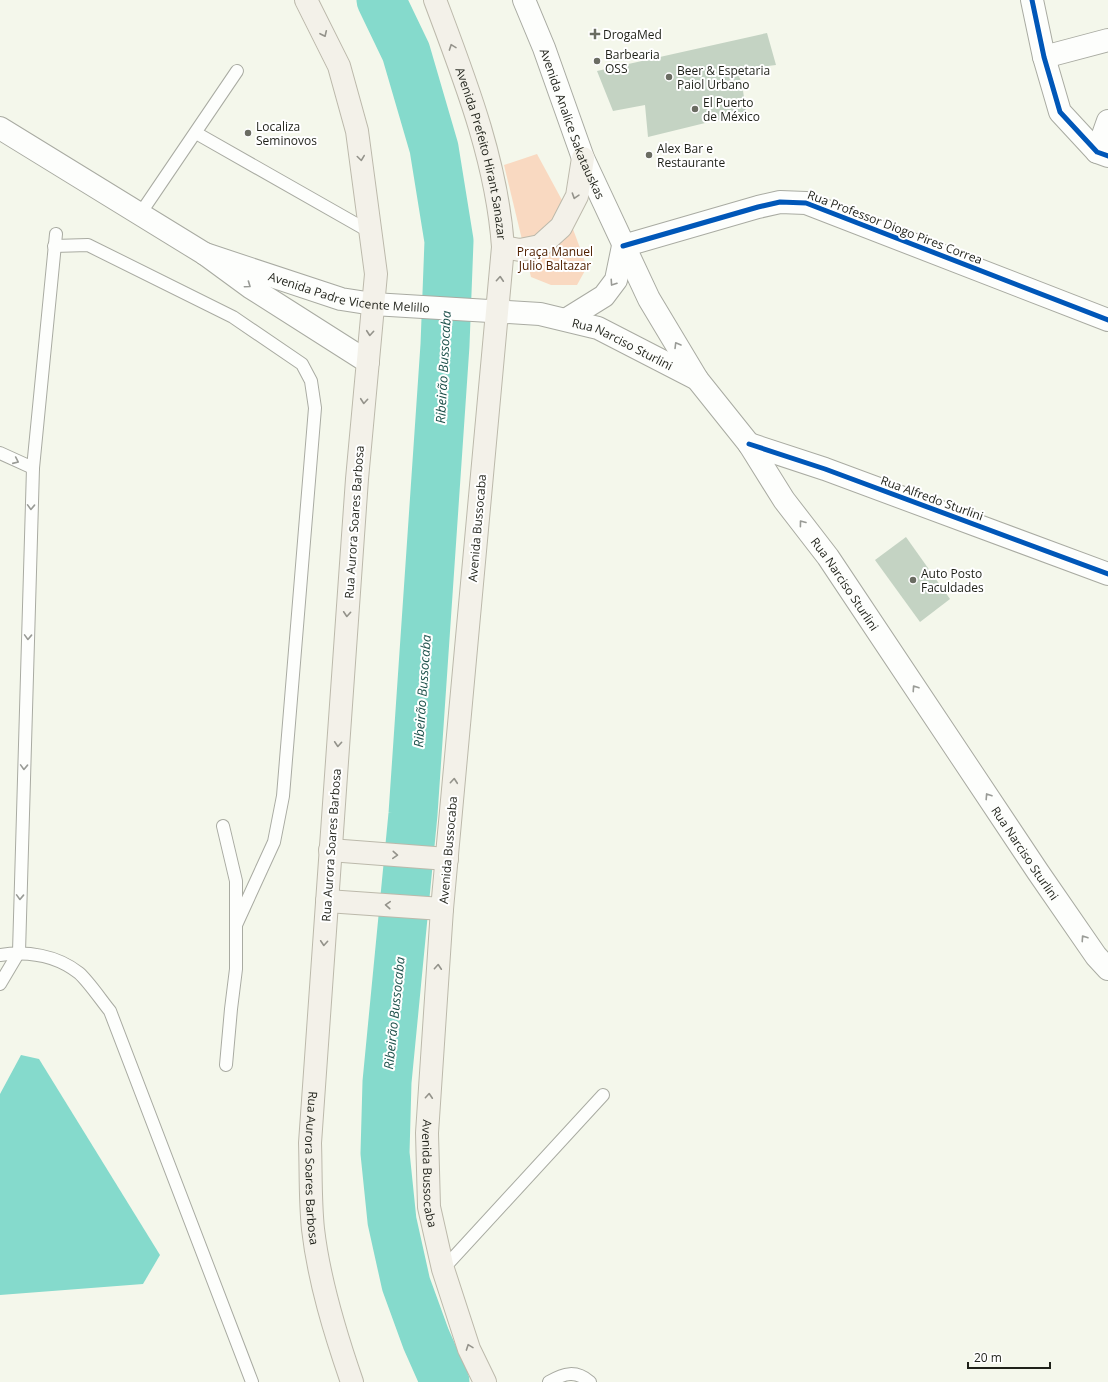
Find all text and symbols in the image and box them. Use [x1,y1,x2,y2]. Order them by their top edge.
place label: DrogaMed [603,26,662,43]
marker: DrogaMed [590,29,600,39]
one-way arrow [319,30,327,38]
one-way arrow [449,43,457,50]
street label: Avenida Analice Sakatauskas [536,46,610,202]
place label: Barbearia OSS [605,46,660,77]
marker: Barbearia OSS [592,56,602,66]
place label: Beer & Espetaria Paiol Urbano [677,62,770,93]
street label: Avenida Prefeito Hirant Sanazar [452,65,511,241]
marker: Beer & Espetaria Paiol Urbano [664,72,674,82]
place label: El Puerto de México [703,94,760,125]
marker: El Puerto de México [690,104,700,114]
place label: Localiza Seminovos [256,118,317,149]
marker: Localiza Seminovos [243,128,253,138]
place label: Alex Bar e Restaurante [657,140,725,171]
marker: Alex Bar e Restaurante [644,150,654,160]
one-way arrow [356,155,365,161]
street label: Rua Professor Diogo Pires Correa [805,186,985,268]
one-way arrow [572,193,580,200]
park label: Praça Manuel Julio Baltazar [517,243,593,274]
street label: Avenida Padre Vicente Melillo [266,267,430,316]
one-way arrow [495,276,504,282]
one-way arrow [611,279,618,286]
one-way arrow [243,280,250,287]
water label: Ribeirão Bussocaba [431,309,455,424]
street label: Rua Narciso Sturlini [570,314,676,374]
one-way arrow [366,330,375,336]
one-way arrow [674,342,682,349]
one-way arrow [360,398,369,404]
street label: Rua Aurora Soares Barbosa [340,445,368,599]
one-way arrow [12,456,20,464]
street label: Rua Alfredo Sturlini [878,472,986,524]
street label: Avenida Bussocaba [464,473,490,583]
one-way arrow [27,504,36,510]
one-way arrow [799,521,806,528]
street label: Rua Narciso Sturlini [807,534,883,634]
place label: Auto Posto Faculdades [921,565,984,596]
marker: Auto Posto Faculdades [908,575,918,585]
one-way arrow [343,611,352,617]
water label: Ribeirão Bussocaba [409,633,435,748]
one-way arrow [24,634,32,640]
one-way arrow [913,685,920,692]
one-way arrow [333,741,342,747]
one-way arrow [20,764,28,770]
street label: Rua Aurora Soares Barbosa [317,768,345,922]
one-way arrow [449,778,458,784]
one-way arrow [985,793,993,800]
street label: Avenida Bussocaba [435,795,461,905]
street label: Rua Narciso Sturlini [988,803,1063,903]
one-way arrow [392,851,398,860]
one-way arrow [16,894,25,900]
one-way arrow [385,901,391,910]
one-way arrow [1082,936,1089,943]
one-way arrow [319,940,328,946]
water label: Ribeirão Bussocaba [379,955,409,1070]
one-way arrow [434,964,443,970]
street label: Rua Aurora Soares Barbosa [302,1091,323,1246]
one-way arrow [425,1093,434,1099]
street label: Avenida Bussocaba [419,1119,442,1229]
one-way arrow [465,1343,473,1350]
scale bar [968,1344,1050,1370]
text: 20 m [974,1349,1002,1366]

